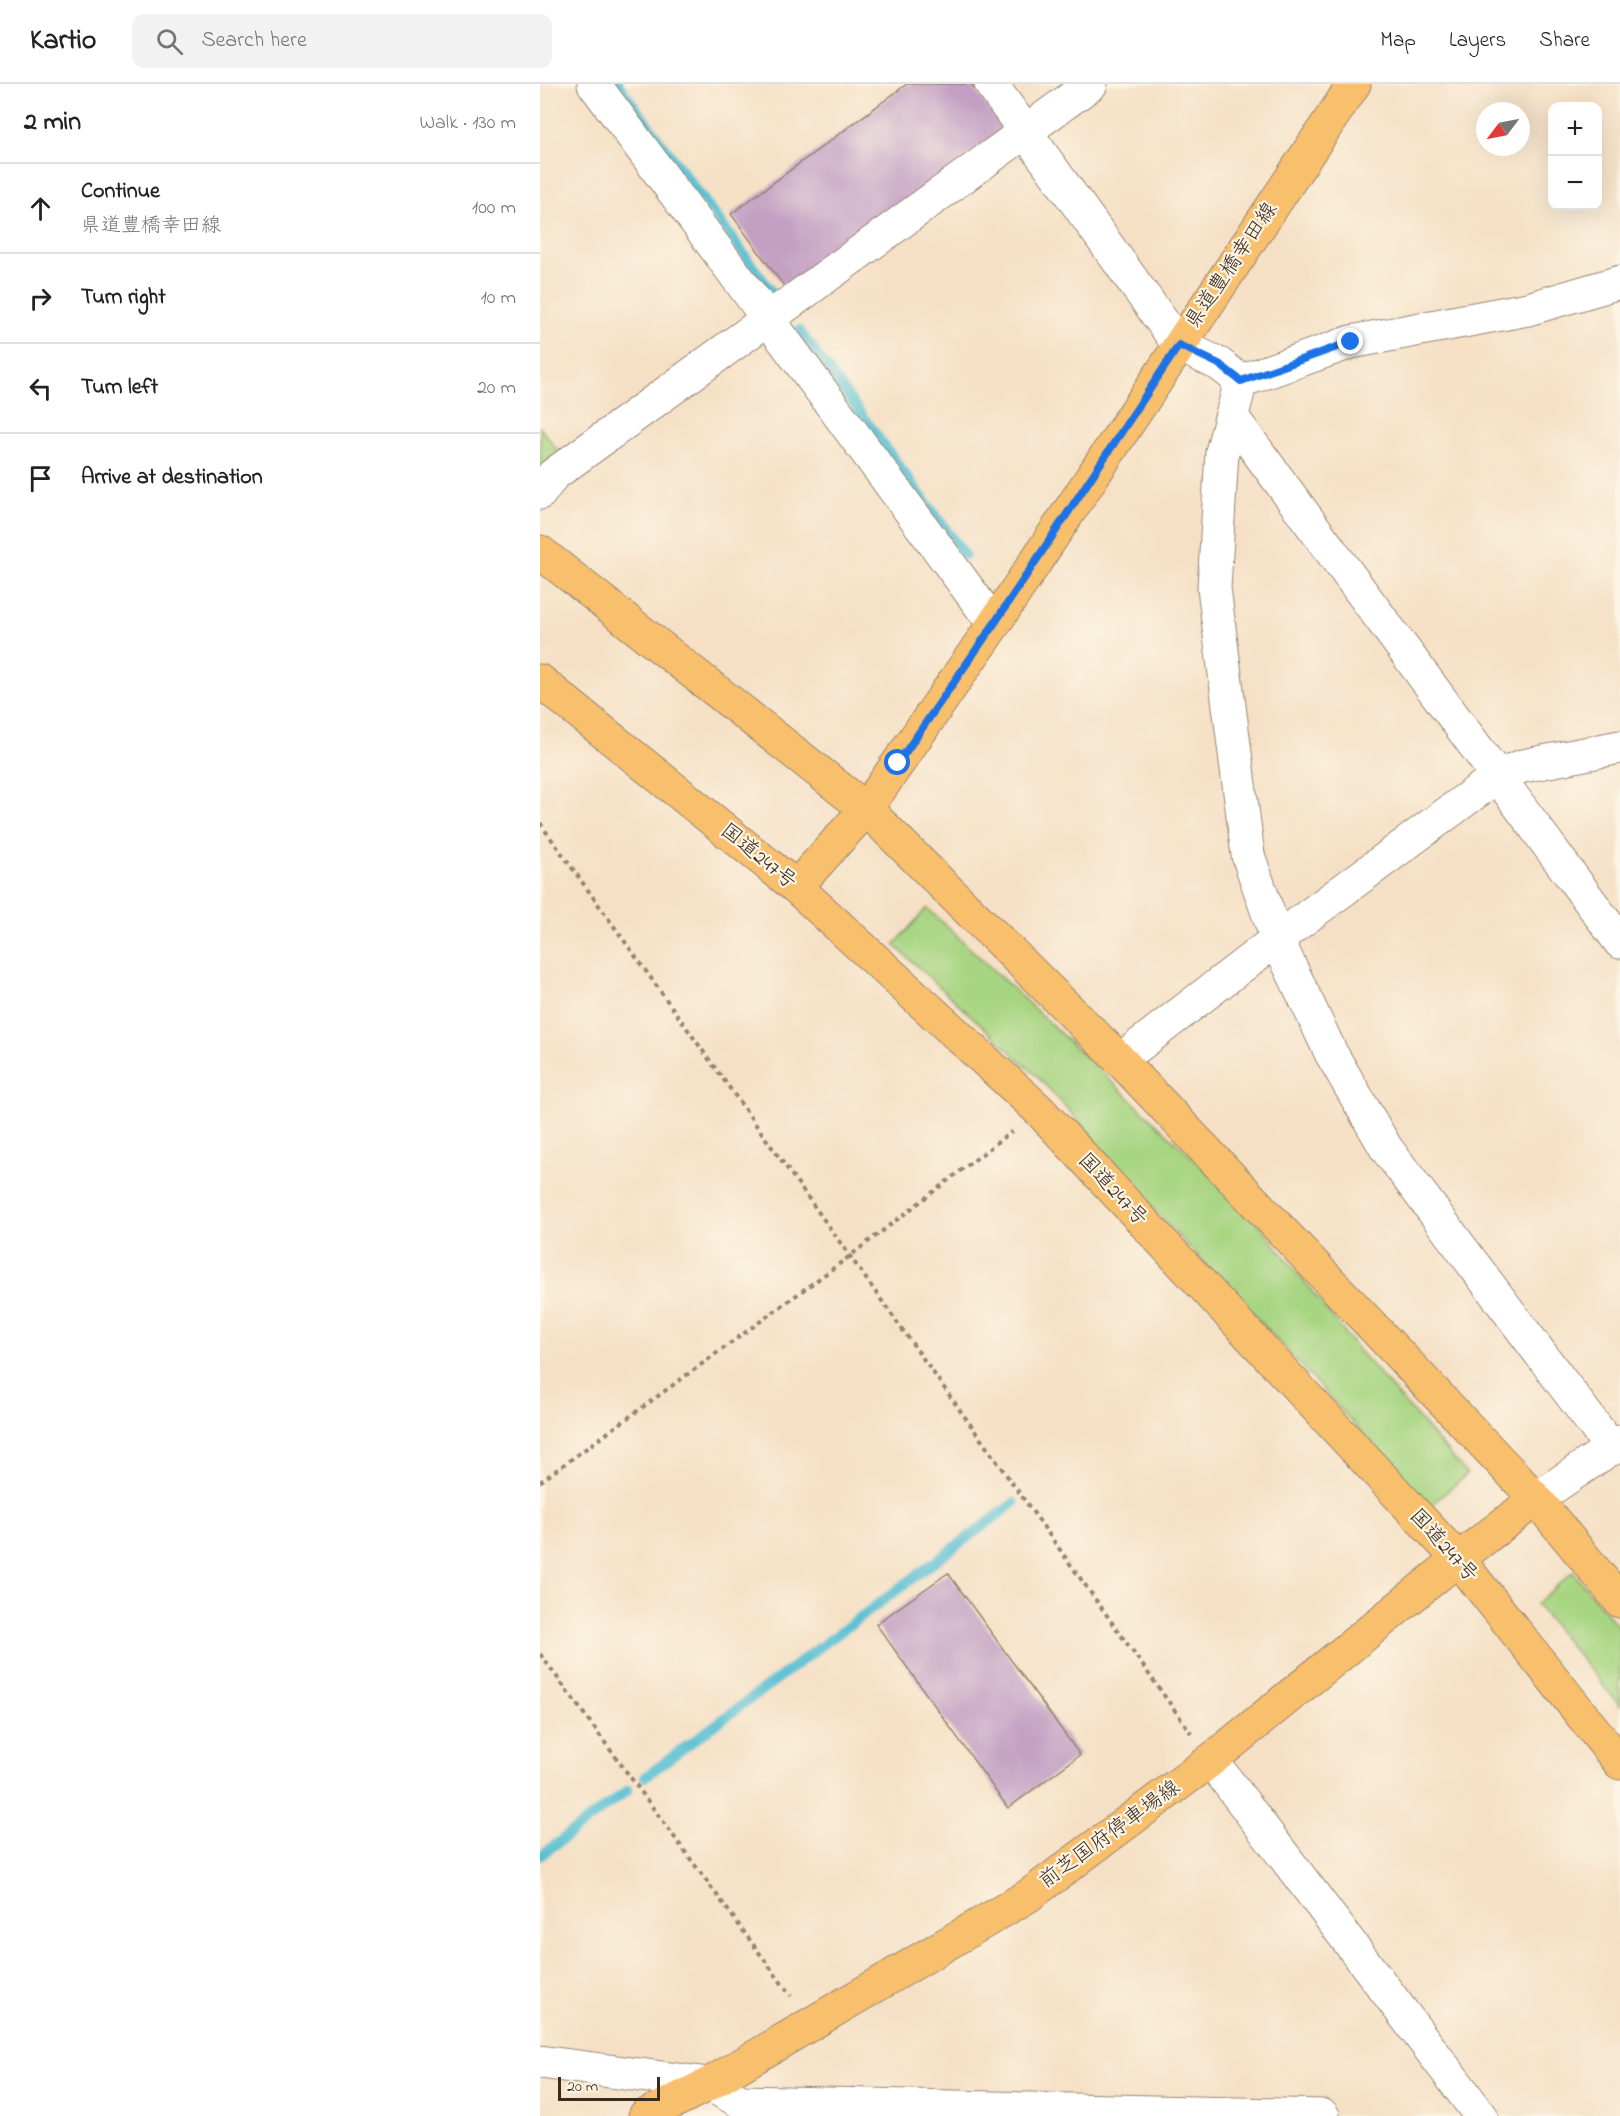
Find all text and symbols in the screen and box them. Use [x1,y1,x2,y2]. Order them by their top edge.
search box [132,14,552,68]
text: Kartio [30,21,96,62]
icon: search [153,25,186,58]
text: Search here [201,25,307,57]
text: Map [1380,26,1416,56]
text: Layers [1449,26,1506,56]
text: Share [1539,26,1590,56]
north arrow [1476,102,1530,156]
map controls [1548,102,1602,210]
button: + [1548,102,1602,156]
text: 2 min [24,104,81,142]
text: Walk · 130 m [420,109,516,138]
button: − [1548,156,1602,210]
text: Continue [81,176,160,208]
icon: ahead [24,192,57,225]
text: 100 m [472,194,516,223]
street label: 県道豊橋幸田線 [1178,197,1286,335]
text: 県道豊橋幸田線 [81,212,221,241]
icon: right [24,282,57,315]
text: Turn right [81,282,166,314]
text: 10 m [480,284,516,313]
route end [1337,328,1363,354]
icon: left [24,372,57,405]
text: Turn left [81,372,158,404]
text: 20 m [477,374,516,403]
icon: arrive [24,462,57,495]
text: Arrive at destination [81,462,263,494]
route start [884,749,910,775]
street label: 国道247号 [713,817,803,897]
street label: 国道247号 [1070,1147,1154,1233]
street label: 国道247号 [1401,1502,1485,1590]
street label: 前芝国府停車場線 [1033,1773,1187,1897]
scale bar [558,2074,660,2102]
text: 20 m [567,2075,598,2099]

